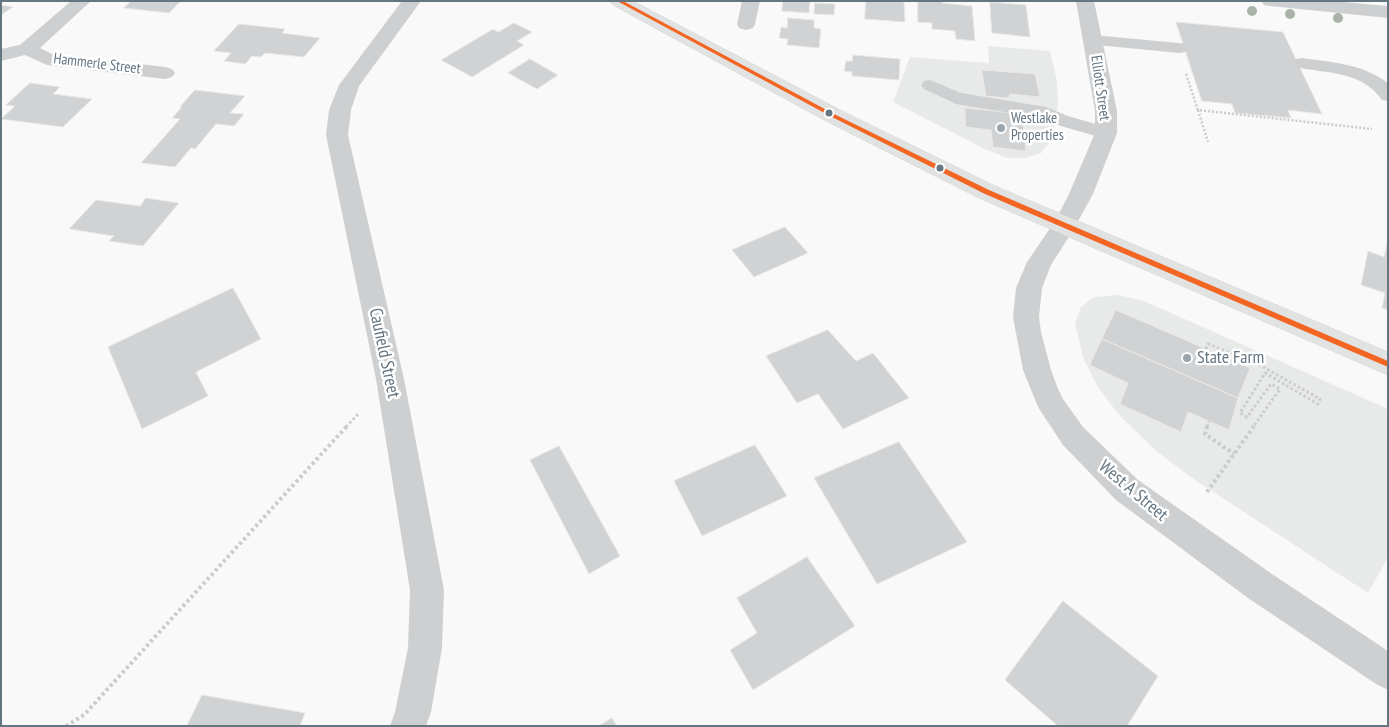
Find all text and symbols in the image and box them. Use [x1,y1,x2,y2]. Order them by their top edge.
street label: Hammerle Street [52,50,142,78]
street label: Elliott Street [1087,54,1113,122]
unlabelled marker [824,108,834,118]
place label: Westlake Properties [1011,110,1064,145]
marker: Westlake Properties [995,122,1007,134]
unlabelled marker [935,163,945,173]
street label: Caufield Street [364,306,404,400]
place label: State Farm [1197,347,1264,369]
marker: State Farm [1181,352,1193,364]
street label: West A Street [1094,456,1172,526]

